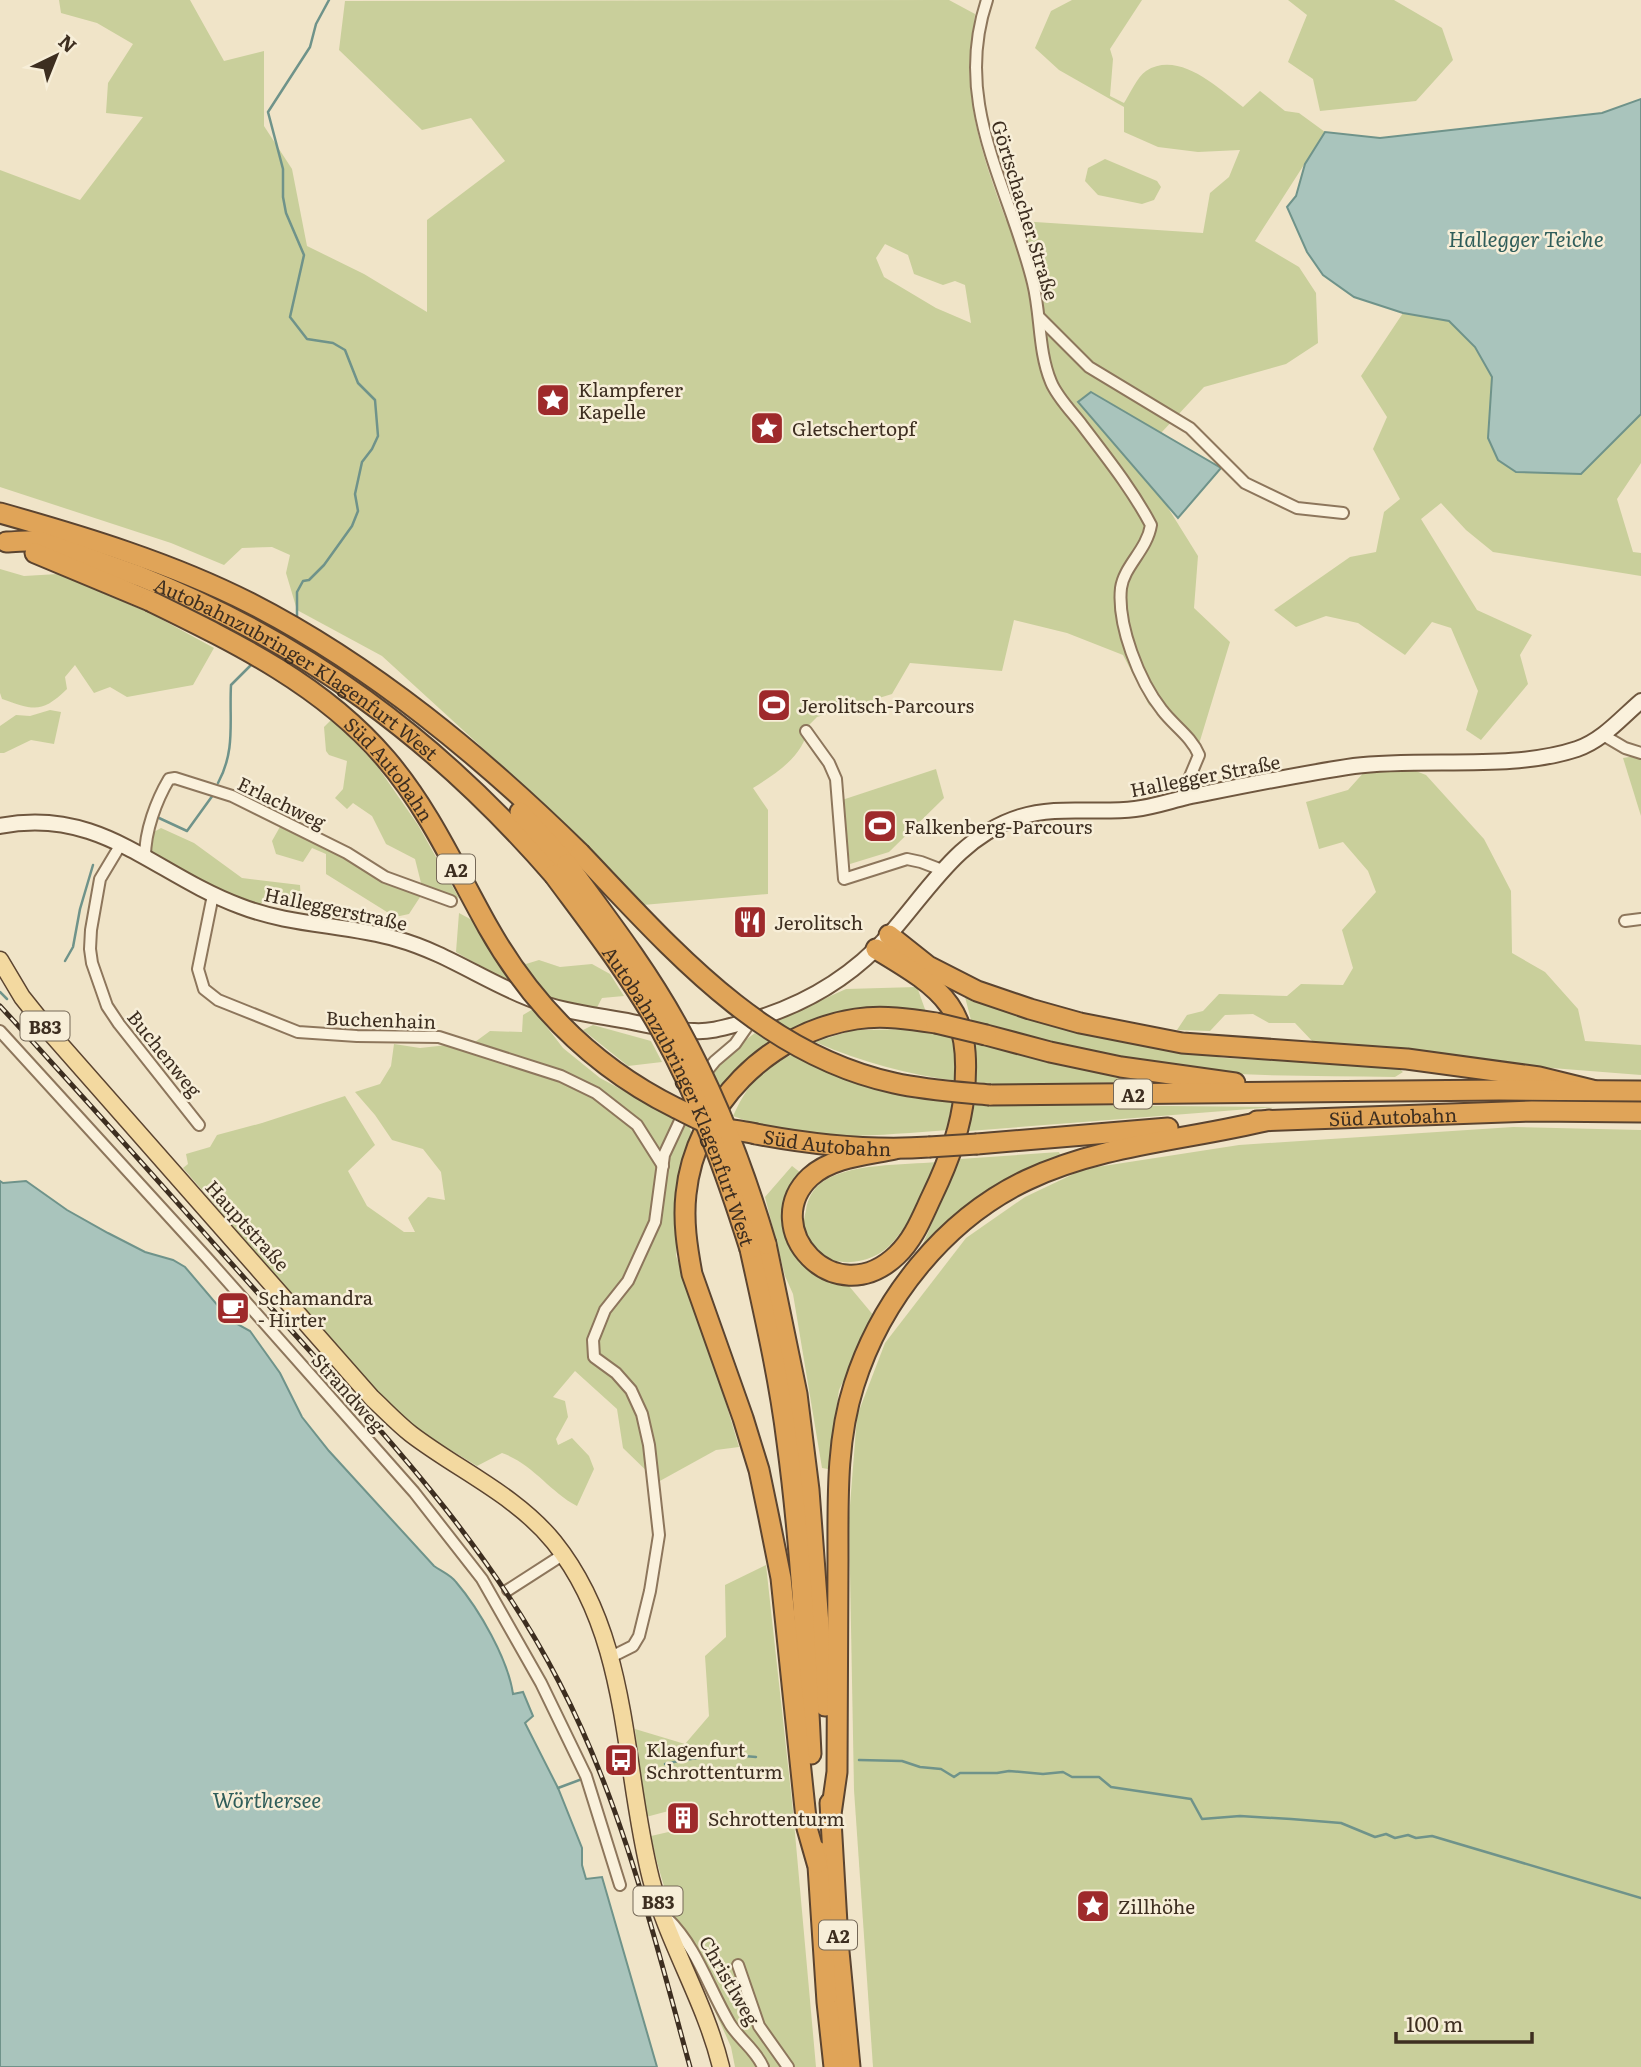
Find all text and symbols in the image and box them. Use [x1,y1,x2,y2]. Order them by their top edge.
north arrow [21,21,91,91]
text: N [53,27,84,59]
street label: Görtschacher Straße [985,117,1067,304]
water label: Hallegger Teiche [1448,222,1604,253]
place label: Klampferer Kapelle [578,375,683,425]
place icon: Klampferer Kapelle [534,381,572,419]
place icon: Gletschertopf [748,409,786,447]
place label: Gletschertopf [792,414,918,442]
street label: Autobahnzubringer Klagenfurt West [150,570,445,767]
sports icon: Jerolitsch-Parcours [755,686,793,724]
place label: Jerolitsch-Parcours [798,691,975,719]
street label: Süd Autobahn [339,710,441,827]
street label: Hallegger Straße [1128,747,1283,803]
street label: Erlachweg [233,769,331,836]
sports icon: Falkenberg-Parcours [861,807,899,845]
place label: Falkenberg-Parcours [904,812,1093,840]
road number: A2 [437,854,475,884]
street label: Halleggerstraße [262,879,410,937]
restaurant icon: Jerolitsch [731,903,769,941]
place label: Jerolitsch [774,908,863,936]
street label: Autobahnzubringer Klagenfurt West [596,940,762,1250]
street label: Buchenhain [325,1003,437,1035]
street label: Buchenweg [121,1004,209,1103]
road number: B83 [20,1012,70,1041]
road number: A2 [1114,1079,1152,1108]
street label: Süd Autobahn [1328,1100,1458,1132]
street label: Süd Autobahn [761,1122,891,1162]
street label: Hauptstraße [199,1173,297,1277]
place label: Schamandra - Hirter [258,1283,374,1333]
cafe icon: Schamandra - Hirter [214,1289,252,1327]
street label: Strandweg [306,1346,392,1438]
place label: Klagenfurt Schrottenturm [646,1735,783,1785]
bus stop icon: Klagenfurt Schrottenturm [602,1741,640,1779]
water label: Wörthersee [213,1783,321,1814]
building icon: Schrottenturm [664,1799,702,1837]
place label: Schrottenturm [708,1804,845,1832]
road number: B83 [634,1886,682,1915]
place icon: Zillhöhe [1074,1887,1112,1925]
place label: Zillhöhe [1118,1892,1195,1920]
road number: A2 [819,1921,857,1950]
street label: Christlweg [693,1930,767,2030]
scale bar [1396,2000,1532,2044]
text: 100 m [1406,2007,1463,2038]

